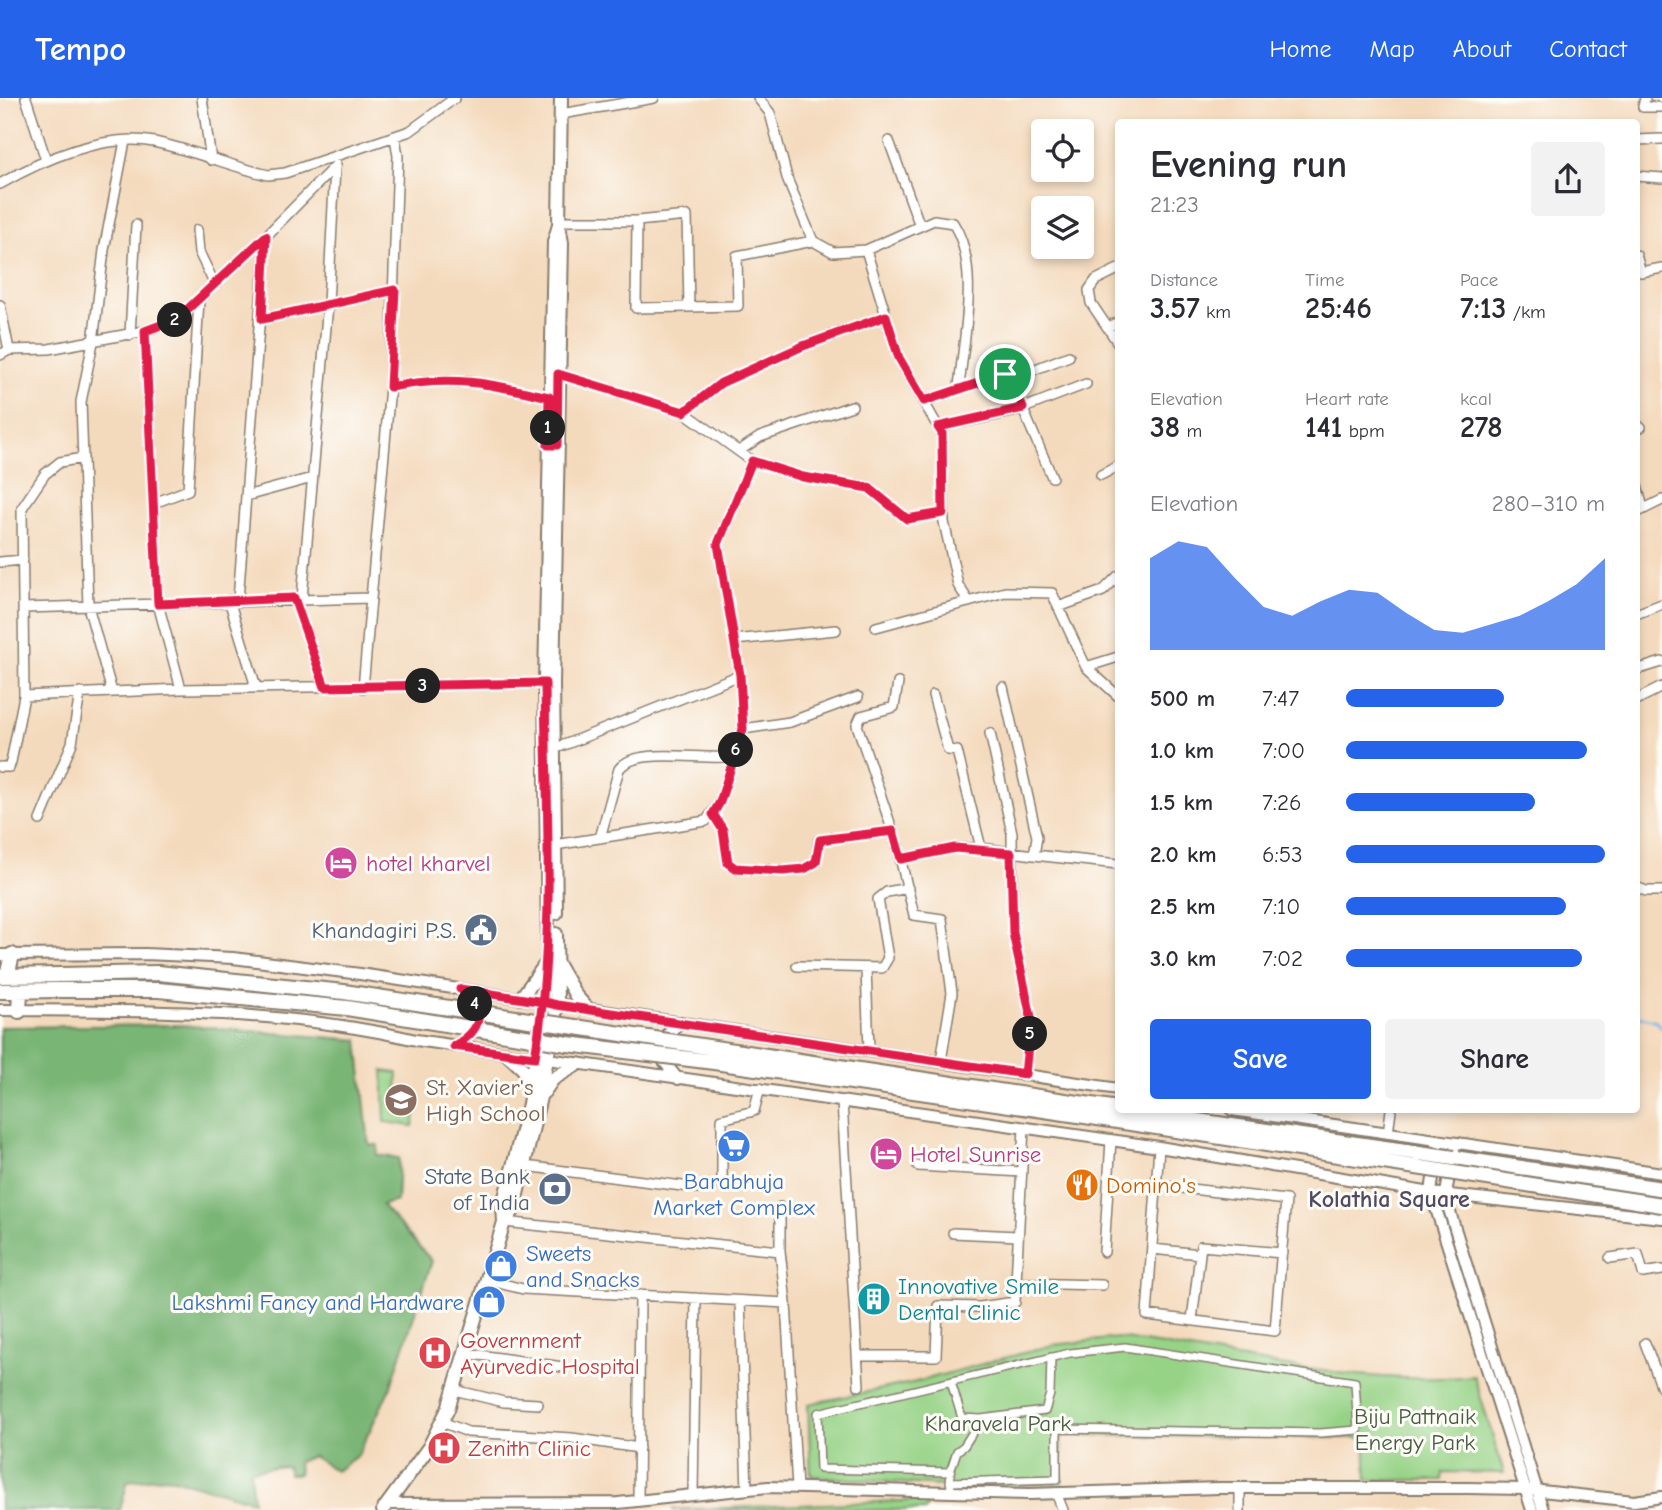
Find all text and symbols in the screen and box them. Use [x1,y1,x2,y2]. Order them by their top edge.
text: Tempo [35,30,126,68]
text: Home [1270,35,1331,63]
text: Map [1369,35,1415,63]
text: About [1453,35,1511,63]
text: Contact [1549,35,1627,63]
map controls [1031,119,1094,259]
button: locate [1031,119,1094,182]
button: share [1531,142,1605,216]
text: Evening run [1150,143,1347,187]
text: 21:23 [1150,191,1199,218]
button: layers [1031,196,1094,259]
text: Distance [1150,269,1218,291]
text: Time [1305,269,1344,291]
text: Pace [1460,269,1498,291]
text: 3.57 [1150,291,1200,326]
text: 25:46 [1305,291,1372,326]
text: 7:13 [1460,291,1506,326]
text: km [1200,301,1231,323]
text: /km [1506,301,1546,323]
pin: 2 [158,302,192,338]
text: 2 [170,308,179,330]
pin [975,344,1035,404]
icon: arrive [986,355,1024,393]
text: Elevation [1150,388,1223,410]
text: Heart rate [1305,388,1389,410]
text: kcal [1460,388,1492,410]
pin: 1 [530,410,566,446]
text: 38 [1150,410,1180,445]
text: 141 [1305,410,1342,445]
text: 278 [1460,410,1503,445]
text: 1 [544,416,551,438]
text: m [1180,420,1202,442]
text: bpm [1342,420,1385,442]
text: Elevation [1150,490,1238,517]
text: 280–310 m [1492,490,1605,517]
pin: 3 [406,668,440,704]
text: 3 [418,674,427,696]
text: 500 m [1150,685,1215,712]
text: 7:47 [1262,685,1299,712]
pin: 6 [718,732,754,768]
text: 1.0 km [1150,737,1214,764]
text: 7:00 [1262,737,1305,764]
text: 6 [731,738,740,760]
text: 1.5 km [1150,789,1213,816]
text: 7:26 [1262,789,1302,816]
text: 2.0 km [1150,841,1216,868]
text: 6:53 [1262,841,1303,868]
hotel icon: hotel kharvel [322,844,360,882]
place label: hotel kharvel [366,850,491,877]
text: 2.5 km [1150,893,1216,920]
text: 7:10 [1262,893,1300,920]
public building icon: Khandagiri P.S. [462,911,500,949]
place label: Khandagiri P.S. [312,917,456,944]
text: 3.0 km [1150,945,1216,972]
text: 7:02 [1262,945,1303,972]
pin: 4 [458,986,492,1021]
text: 4 [470,992,479,1014]
pin: 5 [1012,1016,1048,1052]
button: Save [1150,1019,1371,1099]
button: Share [1385,1019,1605,1099]
text: 5 [1024,1022,1035,1044]
place label: St. Xavier's High School [426,1074,546,1127]
school or university icon: St. Xavier's High School [382,1081,420,1119]
supermarket icon: Barabhuja Market Complex [715,1127,753,1165]
hotel icon: Hotel Sunrise [867,1135,905,1173]
place label: Hotel Sunrise [910,1141,1041,1168]
place label: State Bank of India [424,1163,530,1216]
restaurant icon: Domino's [1063,1166,1101,1204]
place label: Barabhuja Market Complex [653,1168,815,1221]
bank icon: State Bank of India [536,1170,574,1208]
place label: Domino's [1106,1172,1196,1199]
district label: Kolathia Square [1308,1185,1470,1213]
place label: Sweets and Snacks [526,1240,640,1293]
shop icon: Sweets and Snacks [482,1247,520,1285]
place label: Innovative Smile Dental Clinic [898,1273,1059,1326]
building icon: Innovative Smile Dental Clinic [855,1280,893,1318]
shop icon: Lakshmi Fancy and Hardware [470,1283,508,1321]
place label: Lakshmi Fancy and Hardware [171,1289,464,1316]
place label: Government Ayurvedic Hospital [460,1327,640,1380]
hospital icon: Government Ayurvedic Hospital [416,1334,454,1372]
park label: Biju Pattnaik Energy Park [1354,1403,1476,1456]
park label: Kharavela Park [925,1410,1071,1437]
hospital icon: Zenith Clinic [425,1429,463,1467]
place label: Zenith Clinic [468,1435,591,1462]

